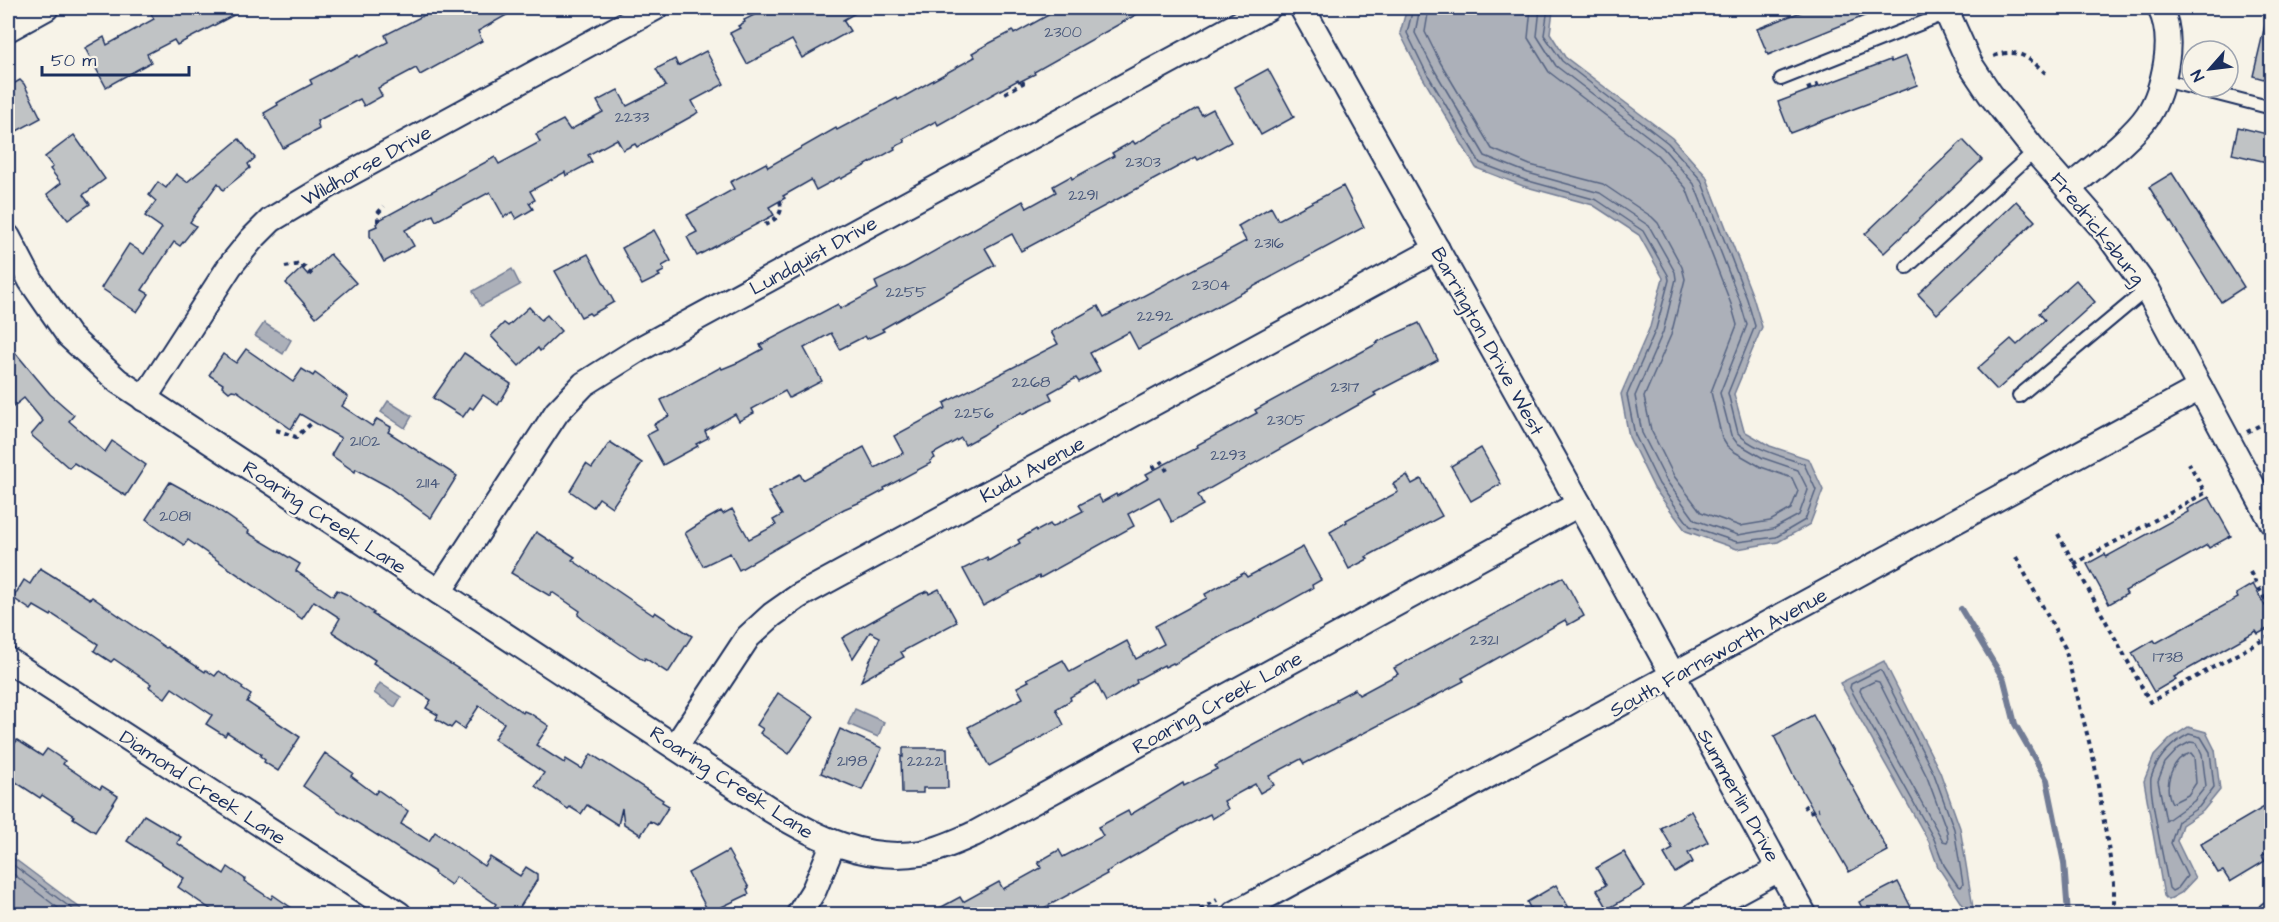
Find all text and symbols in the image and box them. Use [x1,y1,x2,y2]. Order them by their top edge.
house number: 2300 [1044,21,1082,43]
scale bar [42,39,189,77]
north arrow [2180,39,2240,99]
text: 50 m [51,48,96,73]
text: N [2186,66,2210,85]
house number: 2233 [615,106,649,128]
street label: Wildhorse Drive [296,119,437,213]
house number: 2303 [1125,151,1161,173]
street label: Fredricksburg [2042,166,2151,292]
house number: 2291 [1068,184,1098,206]
street label: Lundquist Drive [745,209,883,303]
house number: 2316 [1254,232,1284,254]
street label: Barrington Drive West [1423,242,1551,441]
house number: 2304 [1192,274,1230,296]
house number: 2255 [886,281,927,303]
house number: 2292 [1137,305,1173,327]
house number: 2268 [1012,371,1050,393]
house number: 2317 [1330,376,1360,398]
house number: 2256 [954,402,994,424]
house number: 2305 [1267,409,1306,431]
house number: 2102 [350,430,380,452]
street label: Kudu Avenue [975,430,1090,510]
house number: 2293 [1210,444,1246,466]
street label: Roaring Creek Lane [237,454,412,582]
house number: 2114 [416,472,440,494]
house number: 2081 [159,505,191,527]
street label: South Farnsworth Avenue [1605,581,1832,724]
house number: 2321 [1470,629,1498,651]
street label: Roaring Creek Lane [1128,644,1308,762]
house number: 1738 [2153,646,2183,668]
street label: Roaring Creek Lane [644,719,819,847]
street label: Diamond Creek Lane [114,723,291,852]
street label: Summerlin Drive [1690,724,1786,867]
house number: 2198 [837,750,867,772]
house number: 2222 [907,750,943,772]

